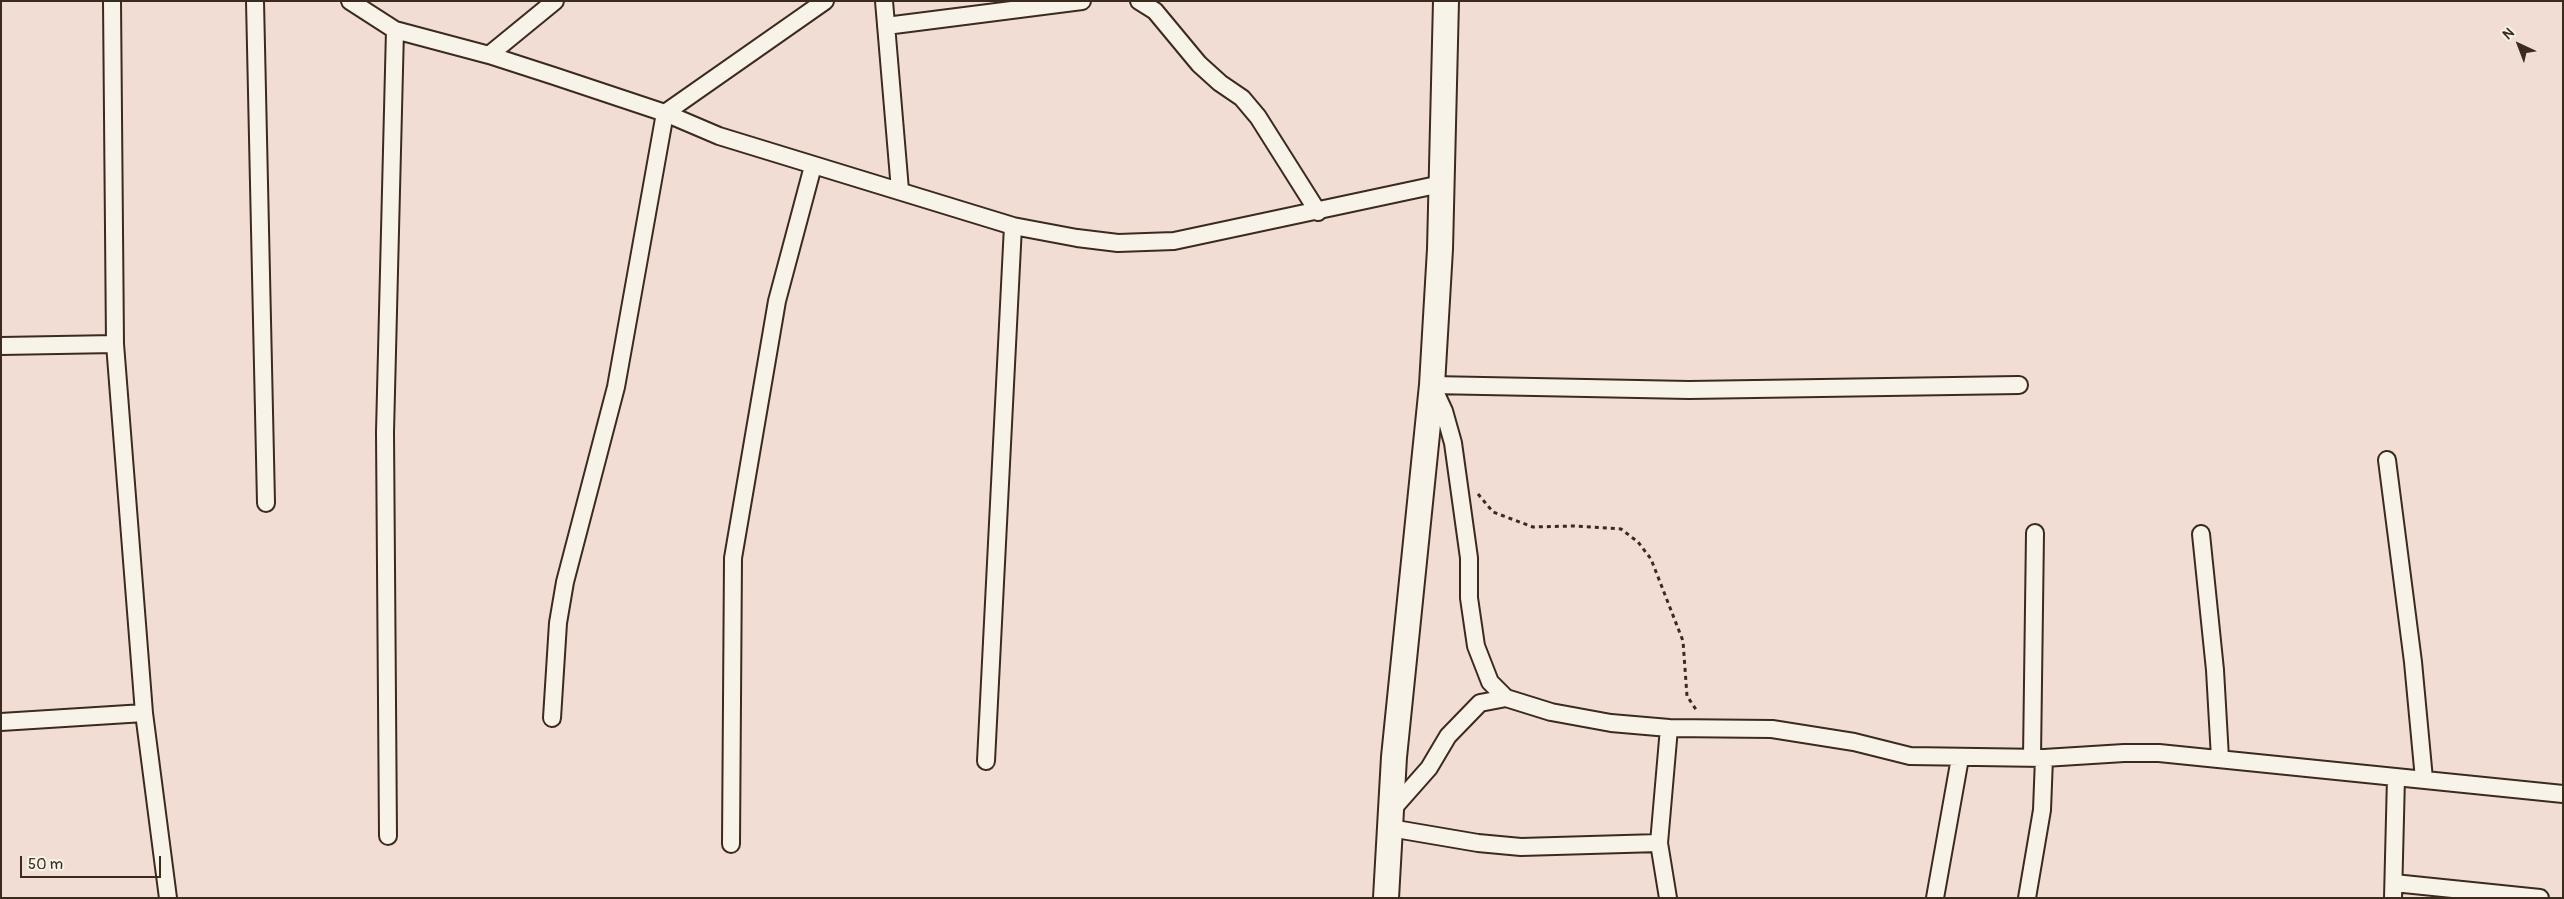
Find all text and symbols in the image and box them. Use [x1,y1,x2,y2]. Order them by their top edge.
north arrow [2494,20,2544,70]
text: N [2499,24,2518,43]
scale bar [22,846,164,878]
text: 50 m [28,855,63,874]

